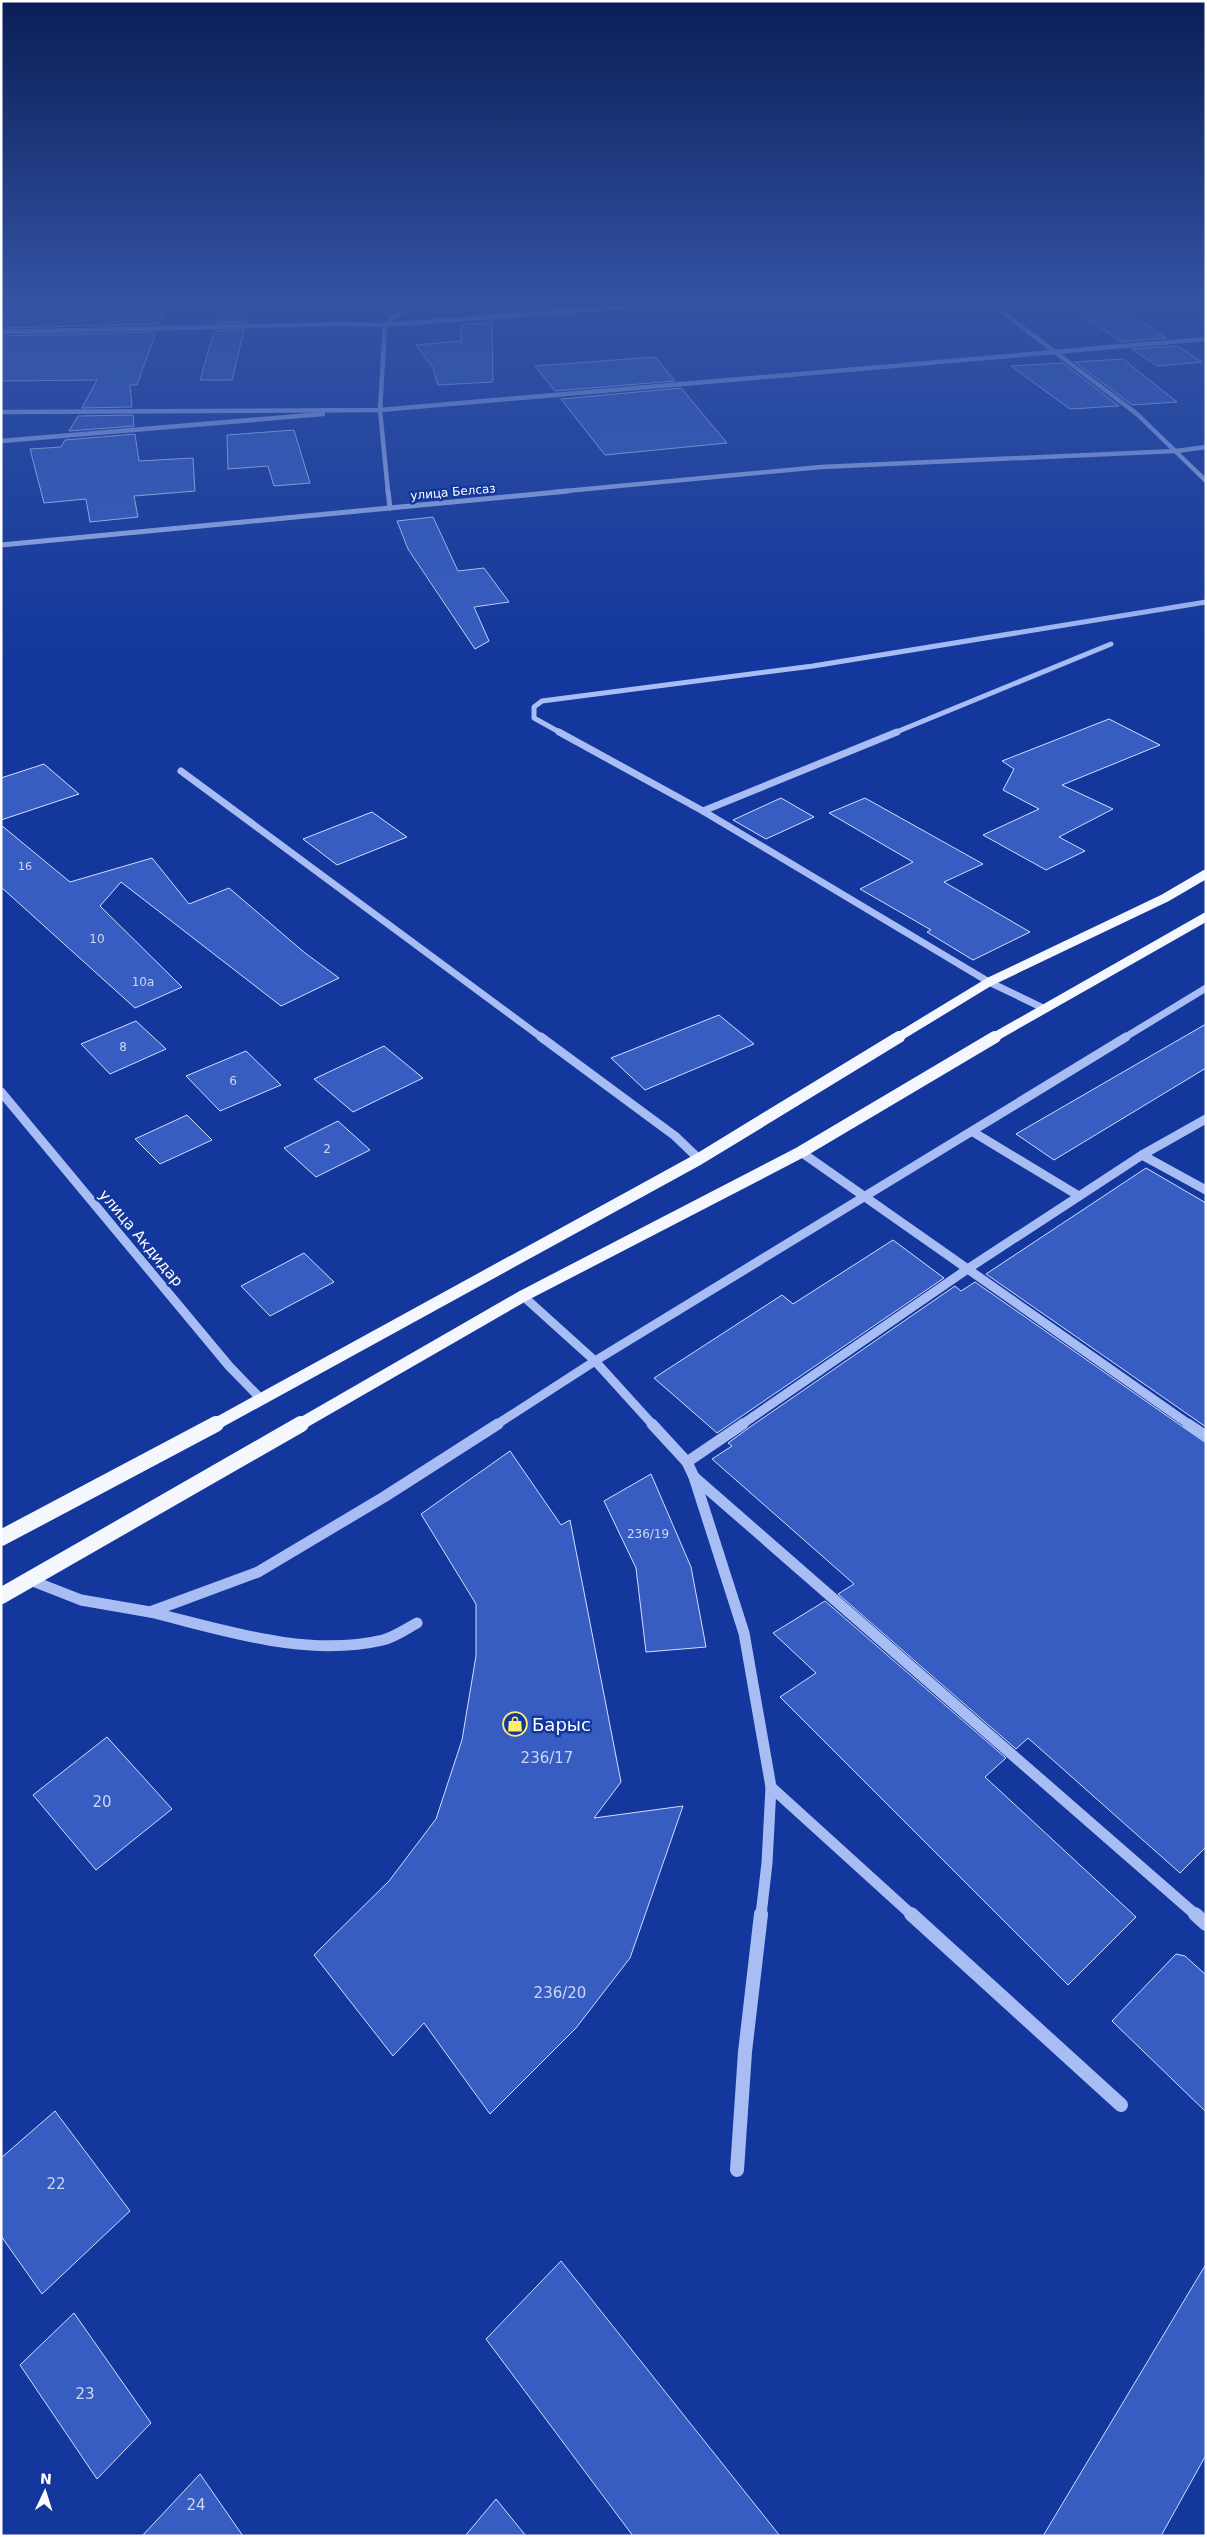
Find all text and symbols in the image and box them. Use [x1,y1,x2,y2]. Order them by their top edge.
street label: улица Белсаз [410,481,496,503]
house number: 16 [18,860,32,873]
house number: 10 [89,932,105,946]
house number: 10а [132,975,154,989]
house number: 8 [119,1040,127,1054]
house number: 6 [229,1074,237,1088]
house number: 2 [323,1142,331,1156]
street label: улица Акдидар [95,1186,187,1290]
house number: 236/19 [627,1527,669,1541]
shop icon: Барыс [502,1711,528,1737]
place label: Барыс [532,1714,591,1735]
house number: 236/17 [521,1749,573,1767]
house number: 20 [92,1793,112,1811]
house number: 236/20 [534,1984,586,2002]
house number: 22 [46,2175,66,2193]
house number: 23 [75,2385,95,2403]
north arrow [20,2467,70,2517]
text: N [40,2471,52,2487]
house number: 24 [186,2496,206,2514]

